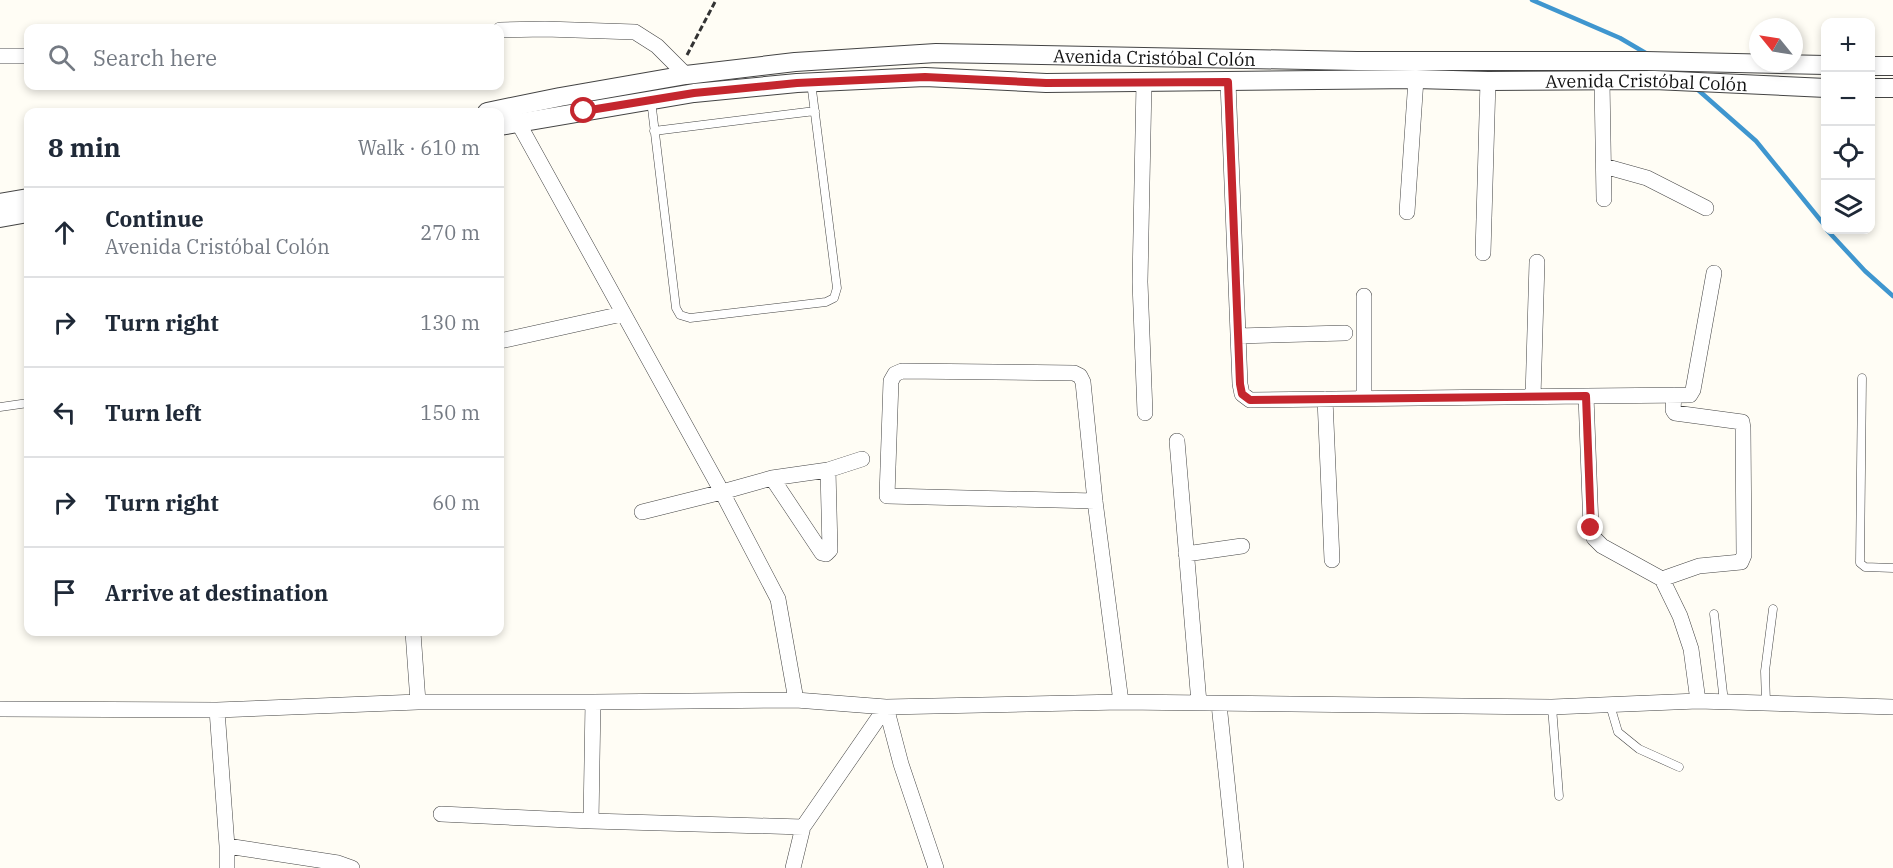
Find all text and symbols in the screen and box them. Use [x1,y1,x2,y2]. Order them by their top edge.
north arrow [1749,18,1803,72]
map controls [1821,18,1875,234]
button: + [1821,18,1875,72]
search box [24,24,504,90]
icon: search [45,41,78,74]
text: Search here [93,43,217,72]
street label: Avenida Cristóbal Colón [1053,44,1256,71]
street label: Avenida Cristóbal Colón [1545,68,1748,96]
button: − [1821,72,1875,126]
route start [570,97,596,123]
button: locate [1821,126,1875,180]
text: 8 min [48,130,121,164]
text: Walk · 610 m [358,134,480,161]
button: layers [1821,180,1875,234]
text: Continue [105,204,204,233]
icon: ahead [48,216,81,249]
text: 270 m [420,219,480,246]
text: Avenida Cristóbal Colón [105,233,330,260]
icon: right [48,306,81,339]
text: Turn right [105,308,219,337]
text: 130 m [420,309,480,336]
icon: left [48,396,81,429]
text: Turn left [105,398,201,427]
text: 150 m [420,399,480,426]
icon: right [48,486,81,519]
text: Turn right [105,488,219,517]
text: 60 m [432,489,480,516]
route end [1577,514,1603,540]
icon: arrive [48,576,81,609]
text: Arrive at destination [105,578,328,607]

